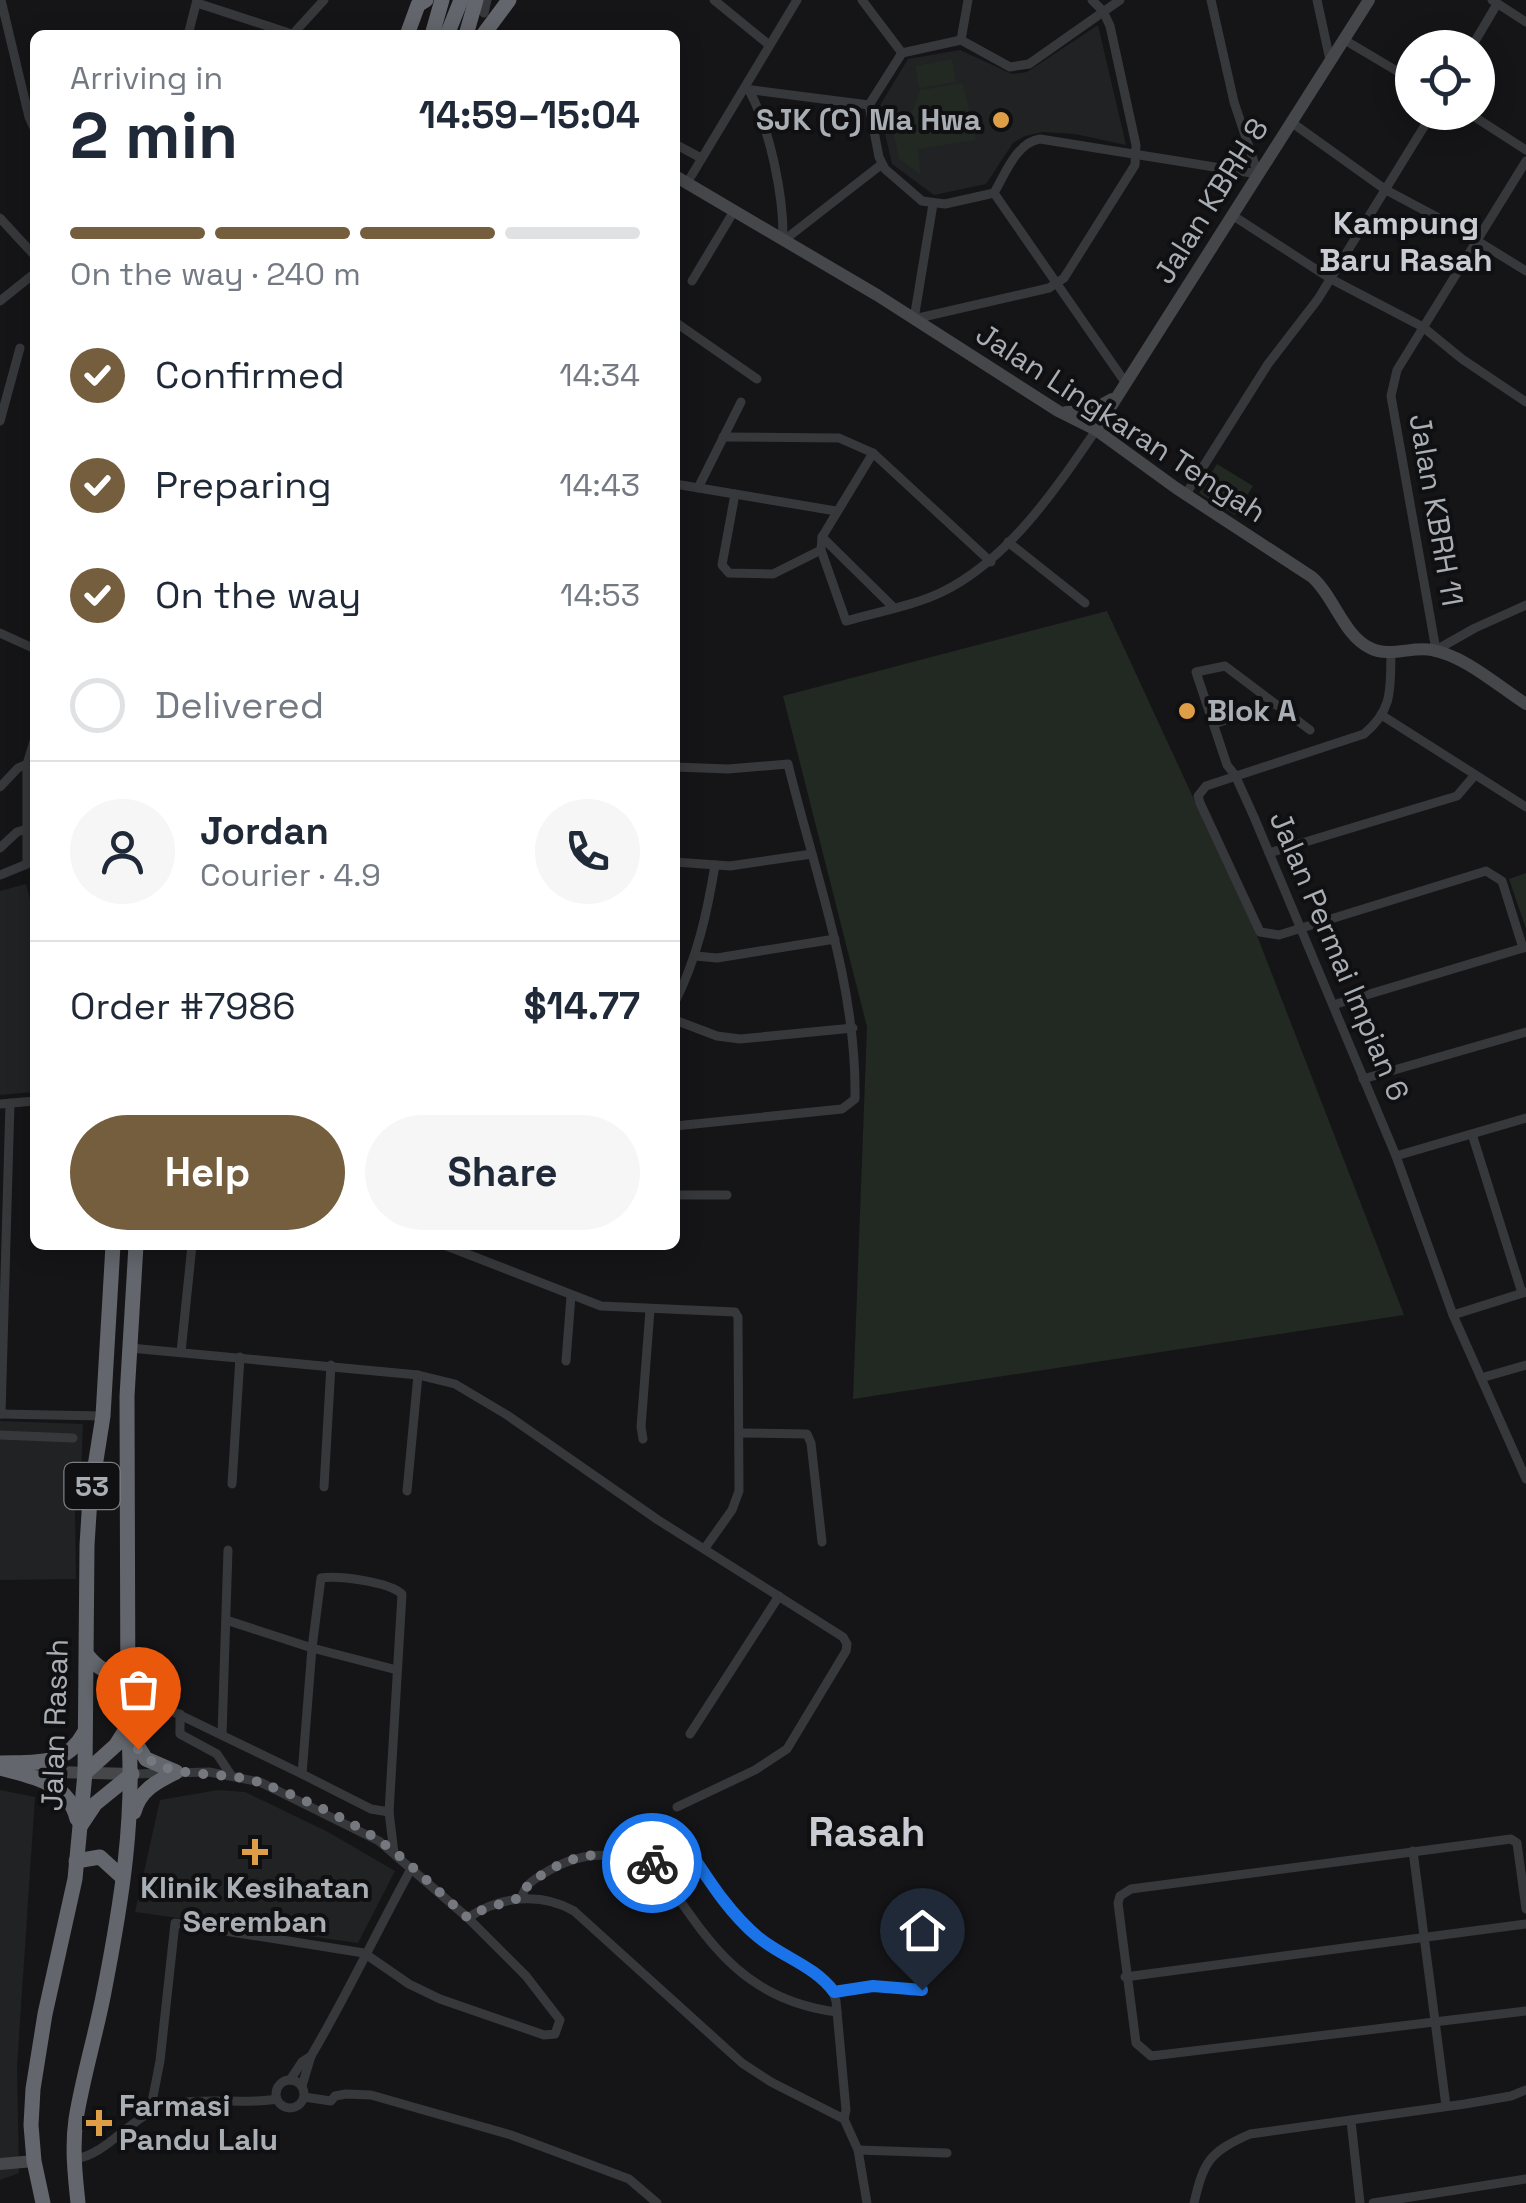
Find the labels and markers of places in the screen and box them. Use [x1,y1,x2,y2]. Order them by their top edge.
place label: SJK (C) Ma Hwa [756,100,981,139]
marker: SJK (C) Ma Hwa [990,109,1012,131]
place label: Blok A [1207,691,1296,730]
marker: Blok A [1176,700,1198,722]
pin [96,1647,181,1750]
marker: Klinik Kesihatan Seremban [242,1839,268,1865]
place label: Klinik Kesihatan Seremban [140,1868,370,1941]
pin [880,1888,965,1991]
place label: Farmasi Pandu Lalu [119,2086,278,2159]
marker: Farmasi Pandu Lalu [88,2112,110,2134]

